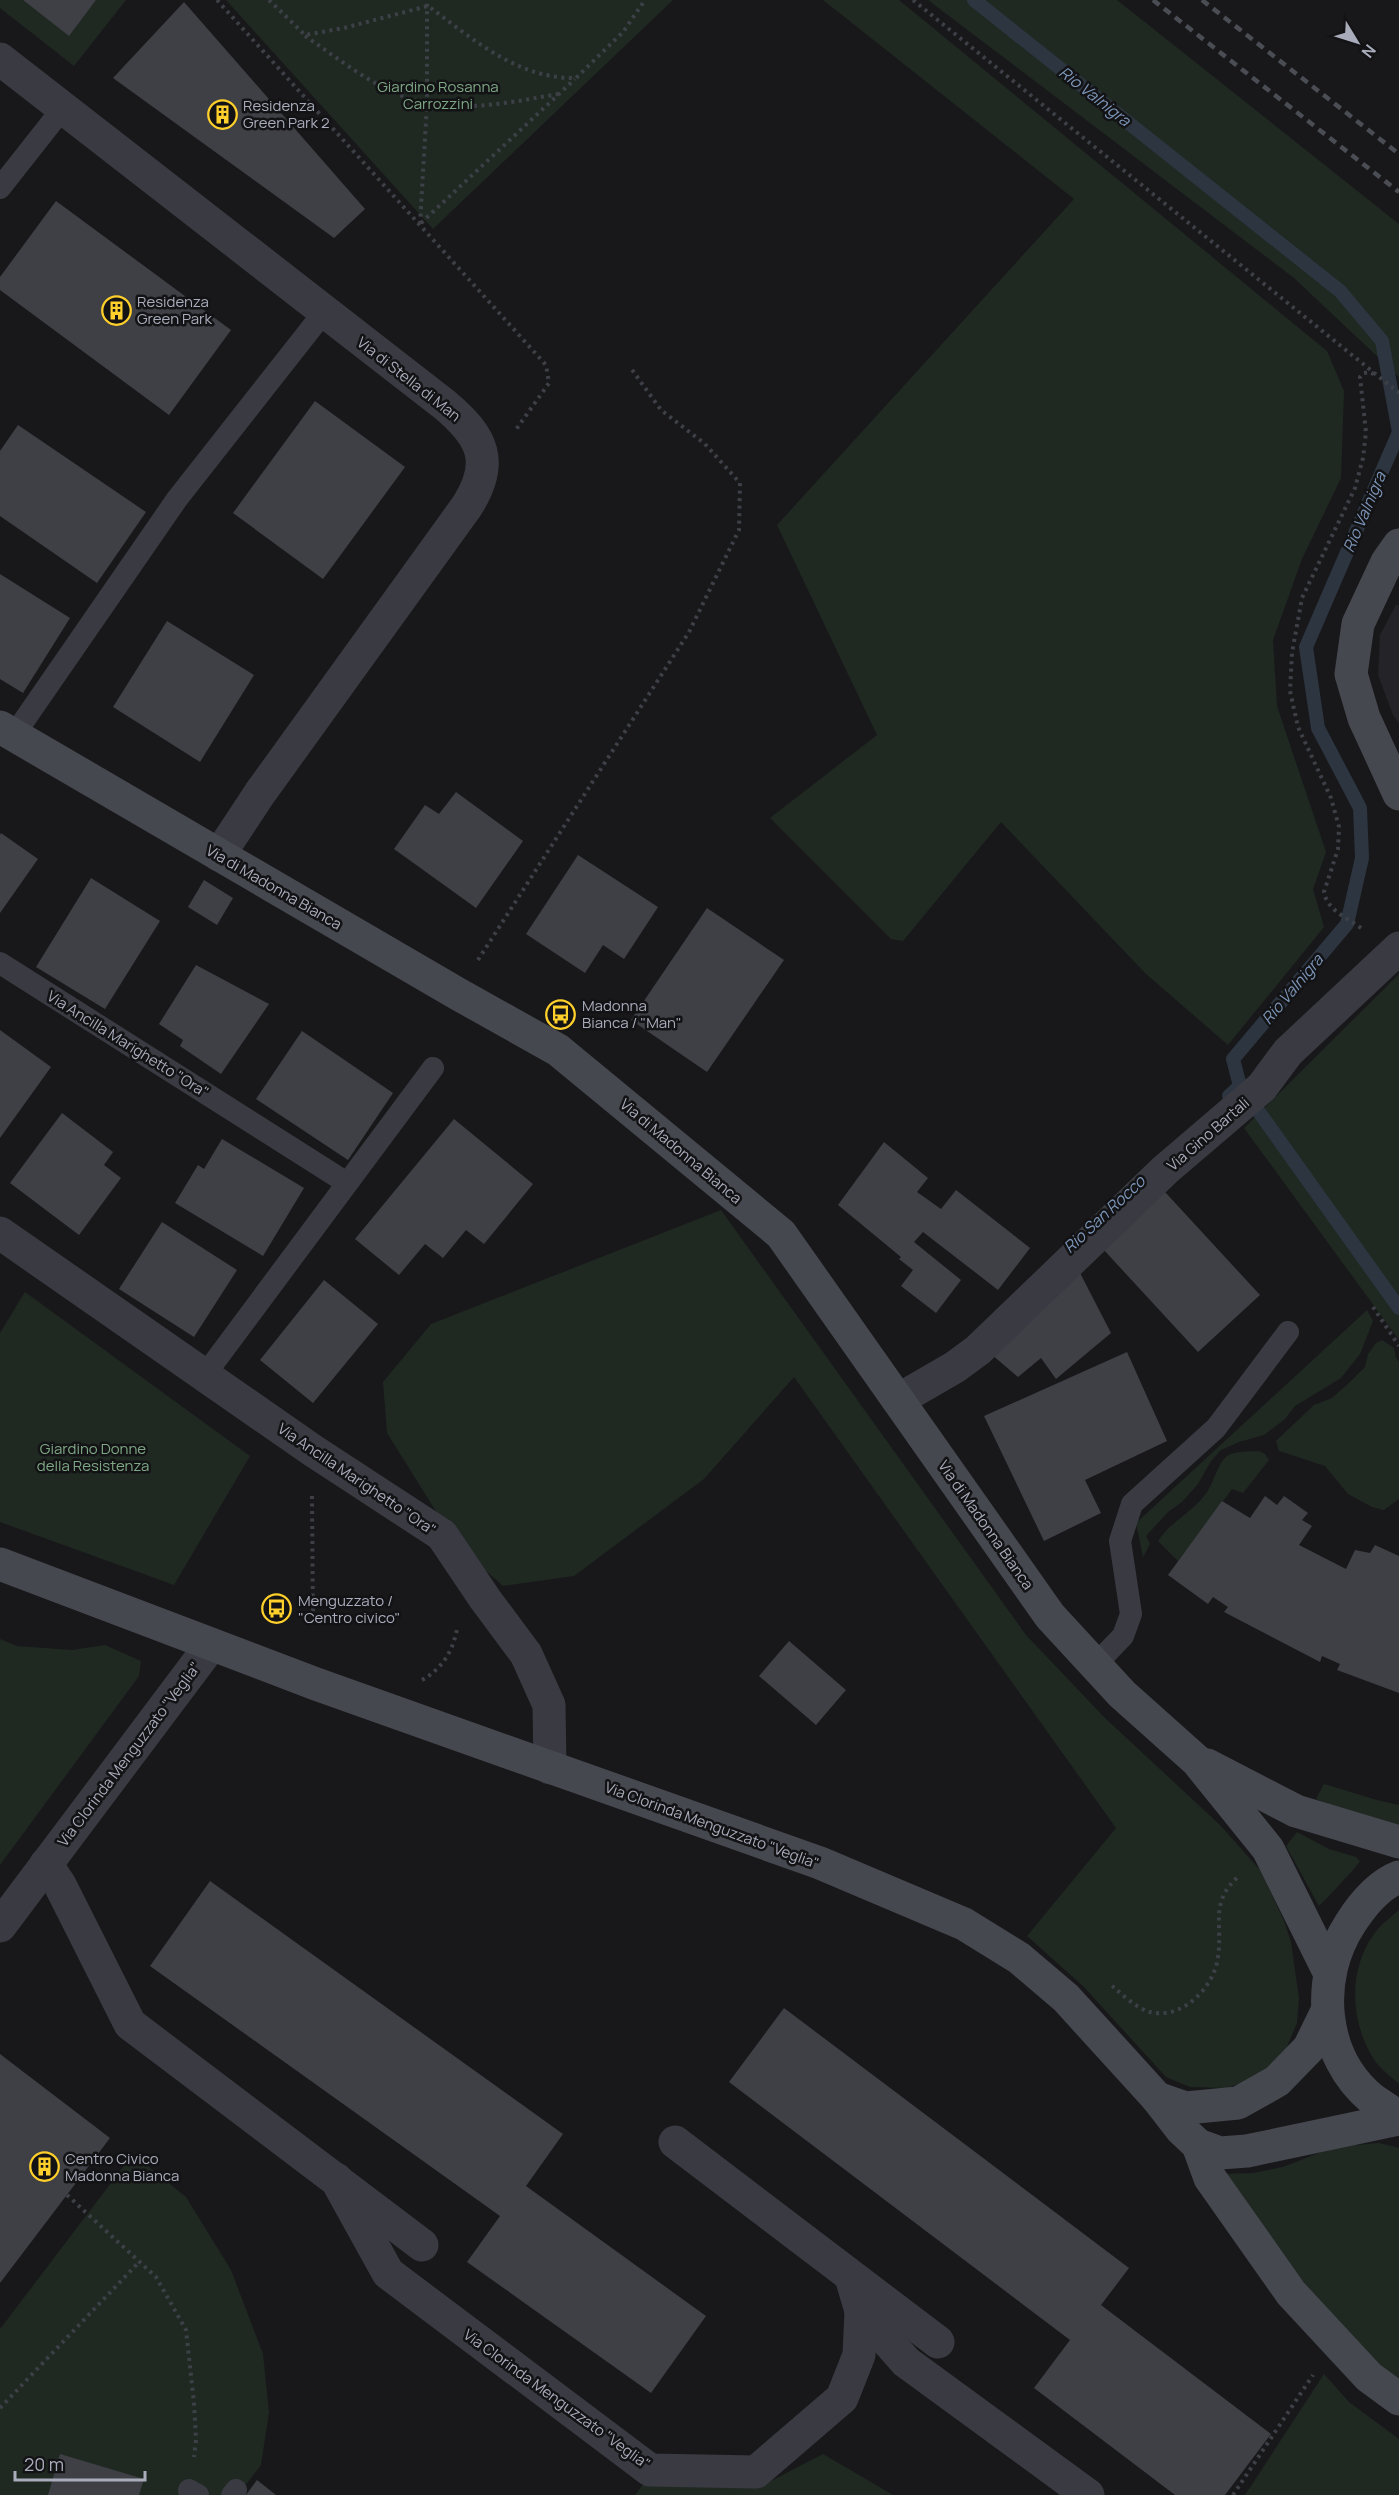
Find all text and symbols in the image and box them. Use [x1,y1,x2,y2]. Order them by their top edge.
north arrow [1327,12,1387,72]
text: N [1357,40,1381,63]
water label: Rio Valnigra [1055,61,1136,132]
park label: Giardino Rosanna Carrozzini [377,76,499,114]
place label: Residenza Green Park 2 [243,95,330,133]
building icon: Residenza Green Park 2 [206,98,238,130]
place label: Residenza Green Park [137,291,213,329]
building icon: Residenza Green Park [100,294,132,326]
street label: Via di Stella di Man [353,332,465,426]
water label: Rio Valnigra [1337,468,1391,555]
street label: Via di Madonna Bianca [202,840,346,934]
water label: Rio Valnigra [1256,948,1328,1029]
street label: Via Ancilla Marighetto "Ora" [43,986,213,1102]
place label: Madonna Bianca / "Man" [582,995,682,1033]
bus stop icon: Madonna Bianca / "Man" [545,998,577,1030]
street label: Via Gino Bartali [1162,1092,1254,1176]
street label: Via di Madonna Bianca [616,1094,746,1208]
water label: Rio San Rocco [1058,1169,1151,1258]
street label: Via Ancilla Marighetto "Ora" [274,1418,440,1540]
park label: Giardino Donne della Resistenza [37,1438,149,1476]
street label: Via di Madonna Bianca [933,1456,1039,1594]
place label: Menguzzato / "Centro civico" [298,1590,400,1628]
bus stop icon: Menguzzato / "Centro civico" [261,1593,293,1625]
street label: Via Clorinda Menguzzato "Veglia" [52,1657,206,1851]
street label: Via Clorinda Menguzzato "Veglia" [602,1776,822,1874]
place label: Centro Civico Madonna Bianca [65,2148,179,2186]
building icon: Centro Civico Madonna Bianca [28,2151,60,2183]
street label: Via Clorinda Menguzzato "Veglia" [459,2324,655,2474]
scale bar [15,2444,146,2482]
text: 20 m [24,2452,64,2476]

